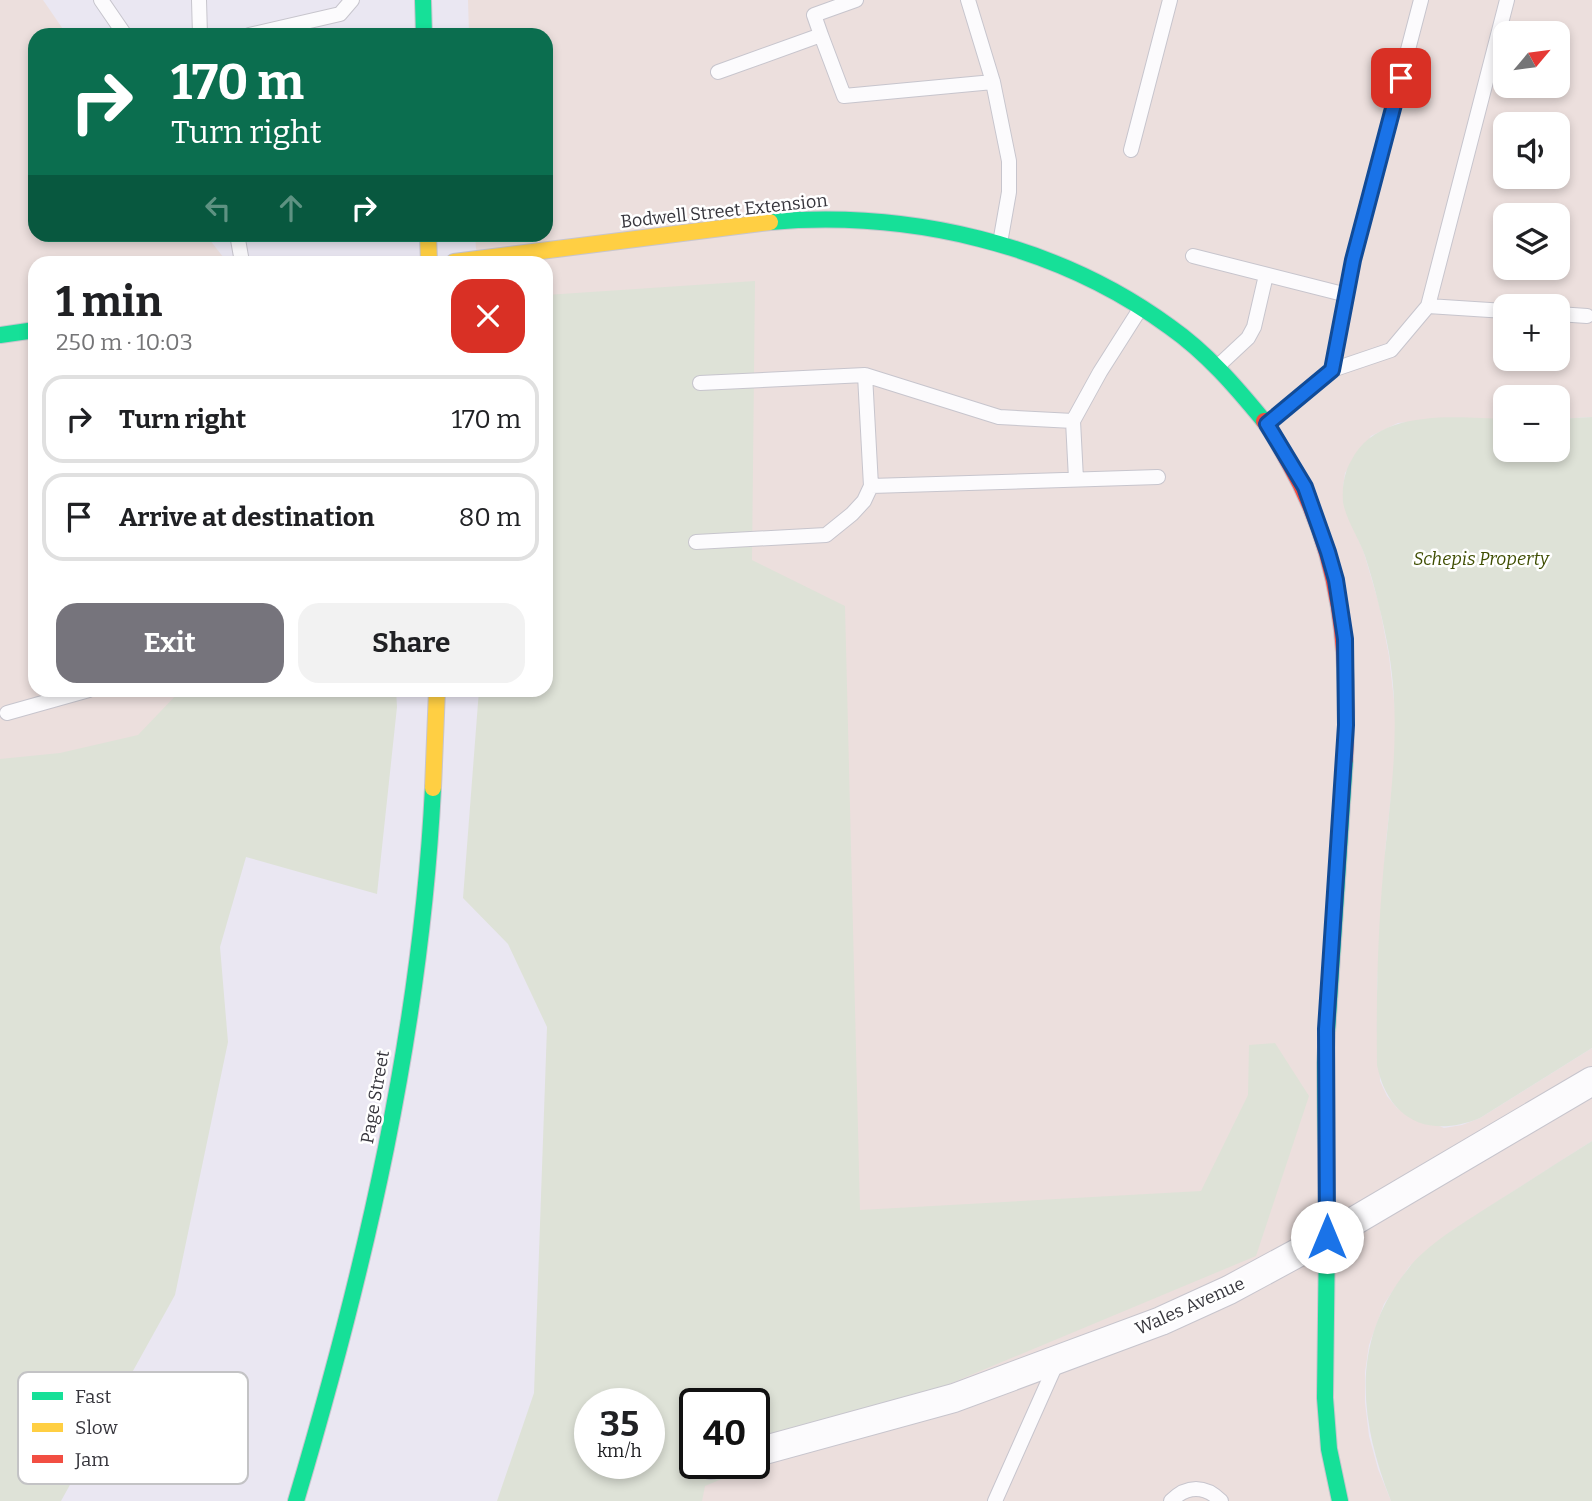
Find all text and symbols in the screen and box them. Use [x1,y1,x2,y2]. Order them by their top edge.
north arrow [1493,21,1570,98]
map controls [1493,21,1570,462]
pin [1371,48,1431,108]
text: 170 m [171,53,304,112]
icon: right [56,56,147,147]
icon: arrive [1382,59,1420,97]
button: sound [1493,112,1570,189]
text: Turn right [171,113,322,151]
icon: left [199,189,237,227]
icon: ahead [272,189,310,227]
icon: right [345,189,383,227]
street label: Bodwell Street Extension [619,189,829,233]
button: layers [1493,203,1570,280]
text: 1 min [56,277,162,327]
button: close [451,279,525,353]
button: + [1493,294,1570,371]
text: 250 m · 10:03 [56,328,193,356]
button: − [1493,385,1570,462]
icon: right [60,400,98,438]
text: Turn right [119,404,246,435]
text: 170 m [451,404,521,435]
icon: arrive [60,498,98,536]
text: Arrive at destination [119,502,374,533]
text: 80 m [459,502,521,533]
park label: Schepis Property [1413,548,1550,570]
button: Exit [56,603,284,683]
button: Share [298,603,525,683]
street label: Page Street [356,1048,394,1145]
position arrow [1290,1200,1364,1274]
street label: Wales Avenue [1132,1272,1248,1340]
legend [18,1372,248,1484]
text: Fast [75,1385,112,1408]
speed limit sign: 40 [679,1388,770,1479]
text: 35 [600,1403,639,1445]
text: Slow [75,1416,118,1439]
text: km/h [597,1440,642,1462]
text: Jam [74,1448,109,1471]

